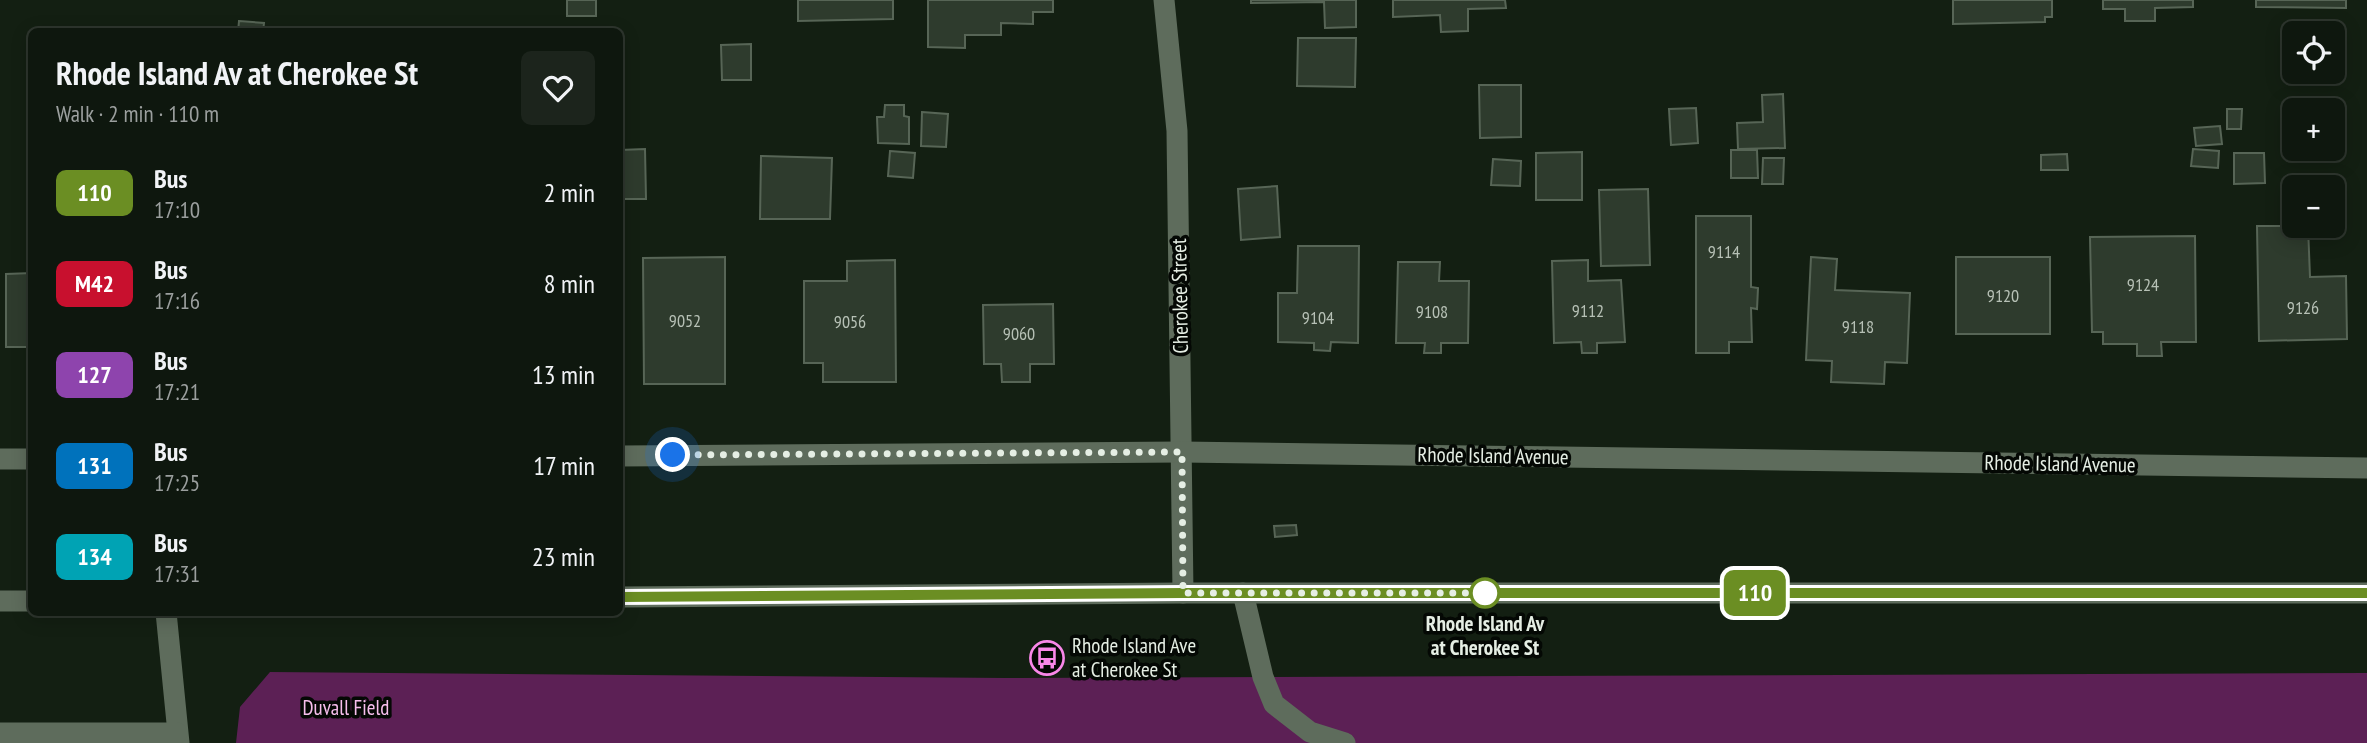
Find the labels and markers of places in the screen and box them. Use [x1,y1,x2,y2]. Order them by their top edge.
marker: Rhode Island Av at Cherokee St [1470,578,1500,608]
place label: Rhode Island Av at Cherokee St [1426,610,1545,661]
place label: Rhode Island Ave at Cherokee St [1072,632,1196,683]
bus stop icon: Rhode Island Ave at Cherokee St [1028,639,1066,677]

